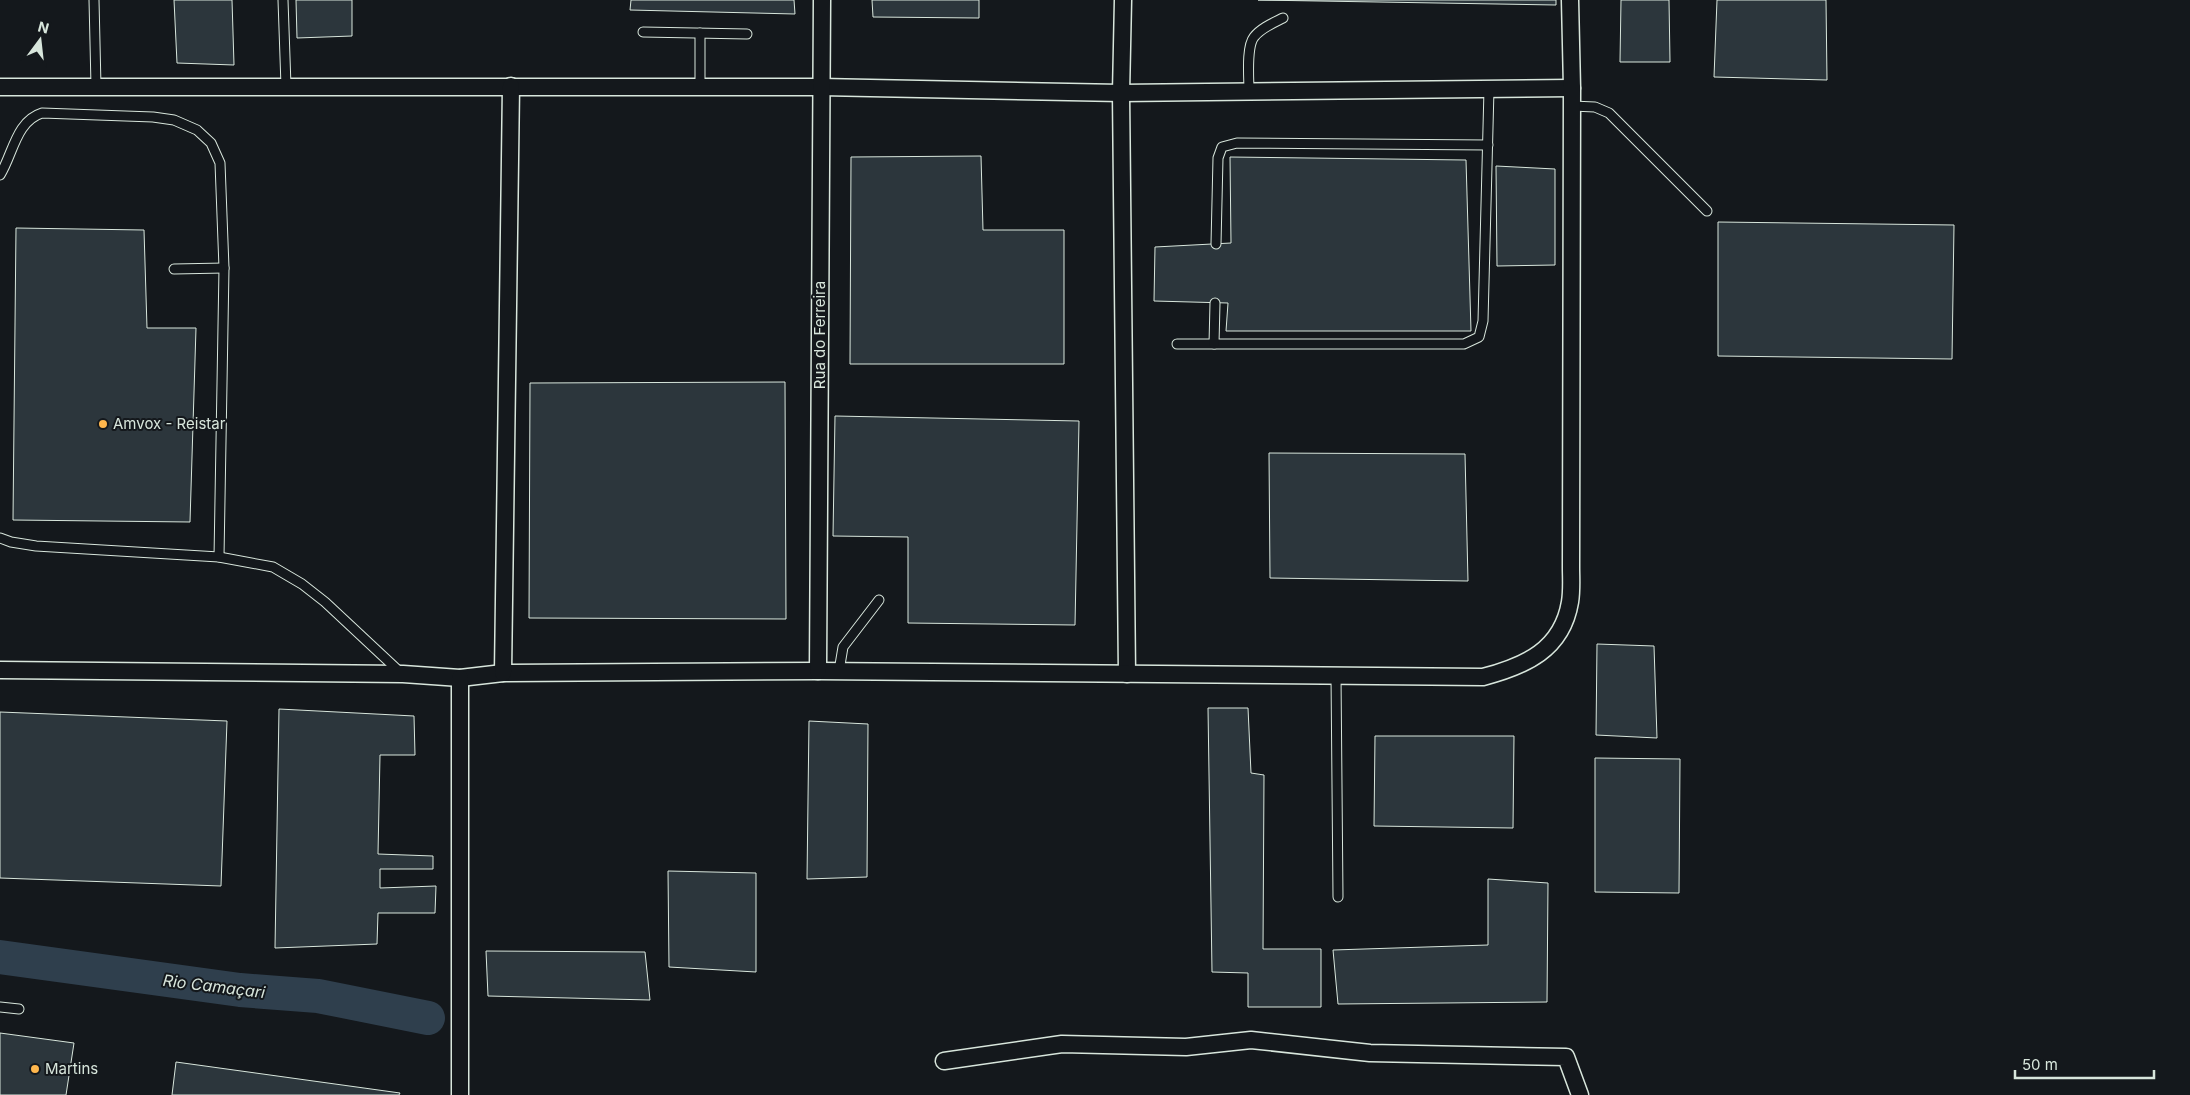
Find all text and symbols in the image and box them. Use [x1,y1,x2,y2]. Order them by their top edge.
north arrow [15,15,65,65]
text: N [36,17,51,37]
street label: Rua do Ferreira [810,281,829,389]
place label: Amvox - Reistar [113,414,226,433]
marker: Amvox - Reistar [97,418,109,430]
water label: Rio Camaçari [162,970,267,1002]
scale bar [2015,1048,2154,1080]
text: 50 m [2022,1055,2058,1074]
place label: Martins [45,1059,98,1078]
marker: Martins [29,1063,41,1075]

